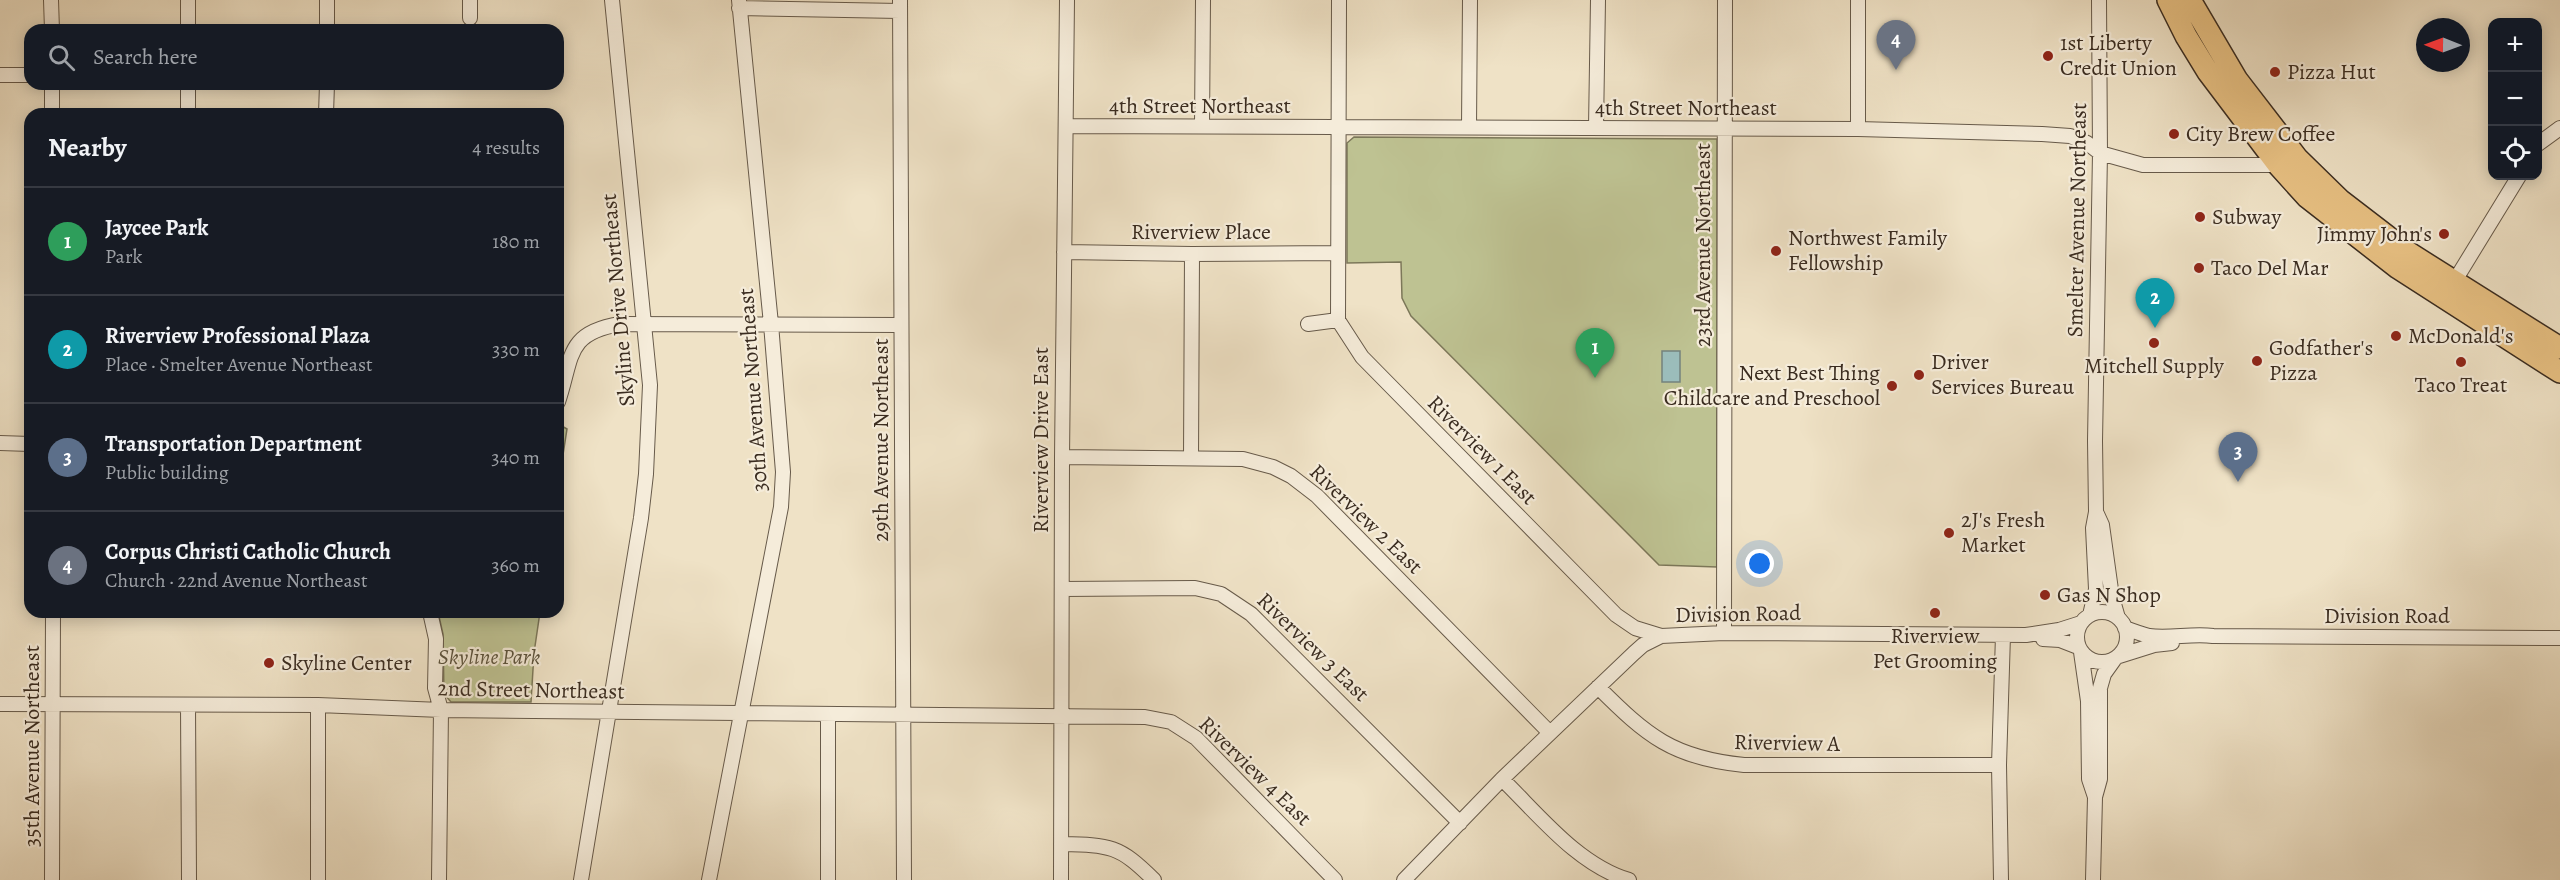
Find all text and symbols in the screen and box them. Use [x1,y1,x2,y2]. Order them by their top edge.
north arrow [2416,18,2470,72]
map controls [2488,18,2542,180]
button: + [2488,18,2542,72]
pin: 4 [1876,20,1916,70]
search box [24,24,564,90]
place label: 1st Liberty Credit Union [2060,28,2177,83]
icon: search [45,41,78,74]
text: Search here [93,42,198,72]
marker: 1st Liberty Credit Union [2041,49,2055,63]
place label: Pizza Hut [2287,57,2376,87]
marker: Pizza Hut [2268,65,2282,79]
button: − [2488,72,2542,126]
street label: 4th Street Northeast [1109,91,1291,121]
street label: 4th Street Northeast [1595,93,1777,123]
street label: Smelter Avenue Northeast [2060,102,2094,338]
place label: City Brew Coffee [2186,119,2335,149]
button: locate [2488,126,2542,180]
marker: City Brew Coffee [2167,127,2181,141]
text: Nearby [48,130,127,165]
text: 4 results [472,134,540,161]
street label: 23rd Avenue Northeast [1688,143,1718,347]
street label: Skyline Drive Northeast [594,192,642,408]
place label: Subway [2212,202,2281,232]
marker: Subway [2193,210,2207,224]
text: Jaycee Park [105,213,208,243]
street label: Riverview Place [1131,217,1271,247]
place label: Jimmy John's [2317,219,2432,249]
place label: Northwest Family Fellowship [1788,223,1947,278]
marker: Jimmy John's [2437,227,2451,241]
text: 1 [64,228,71,255]
text: 180 m [492,228,540,255]
text: Park [105,243,143,270]
marker: Northwest Family Fellowship [1769,244,1783,258]
place label: Taco Del Mar [2211,253,2329,283]
marker: Taco Del Mar [2192,261,2206,275]
pin: 2 [2136,278,2174,328]
street label: 30th Avenue Northeast [731,287,775,493]
text: Riverview Professional Plaza [105,321,370,351]
place label: McDonald's [2408,321,2514,351]
pin: 1 [1576,328,1614,378]
marker: McDonald's [2389,329,2403,343]
place label: Godfather's Pizza [2269,333,2373,388]
text: 2 [63,336,72,363]
text: 330 m [492,336,540,363]
marker: Mitchell Supply [2147,336,2161,350]
street label: 29th Avenue Northeast [866,338,896,542]
street label: Riverview Drive East [1026,347,1056,533]
place label: Driver Services Bureau [1931,347,2074,402]
text: Place · Smelter Avenue Northeast [105,351,373,378]
place label: Mitchell Supply [2084,351,2224,381]
marker: Godfather's Pizza [2250,354,2264,368]
marker: Taco Treat [2454,355,2468,369]
place label: Next Best Thing Childcare and Preschool [1664,358,1880,413]
marker: Driver Services Bureau [1912,368,1926,382]
place label: Taco Treat [2415,370,2507,400]
marker: Next Best Thing Childcare and Preschool [1885,379,1899,393]
street label: Riverview 1 East [1420,388,1544,512]
text: Transportation Department [105,429,362,459]
pin: 3 [2218,432,2258,482]
text: 3 [63,444,72,471]
text: 340 m [491,444,540,471]
street label: Riverview 2 East [1303,457,1429,581]
text: Public building [105,459,229,486]
place label: 2J's Fresh Market [1961,505,2045,560]
marker: 2J's Fresh Market [1942,526,1956,540]
text: Corpus Christi Catholic Church [105,537,391,567]
your location [1745,549,1774,578]
text: 4 [63,552,72,579]
text: 360 m [491,552,540,579]
text: Church · 22nd Avenue Northeast [105,567,368,594]
place label: Gas N Shop [2057,580,2161,610]
street label: Riverview 3 East [1250,586,1376,708]
marker: Gas N Shop [2038,588,2052,602]
street label: Division Road [1675,598,1801,630]
street label: Division Road [2324,601,2450,631]
marker: Riverview Pet Grooming [1928,606,1942,620]
place label: Riverview Pet Grooming [1873,621,1997,676]
park label: Skyline Park [438,642,540,672]
street label: 35th Avenue Northeast [17,645,47,847]
place label: Skyline Center [281,648,412,678]
marker: Skyline Center [262,656,276,670]
street label: 2nd Street Northeast [437,673,625,707]
street label: Riverview 4 East [1192,709,1318,833]
street label: Riverview A [1734,727,1841,759]

